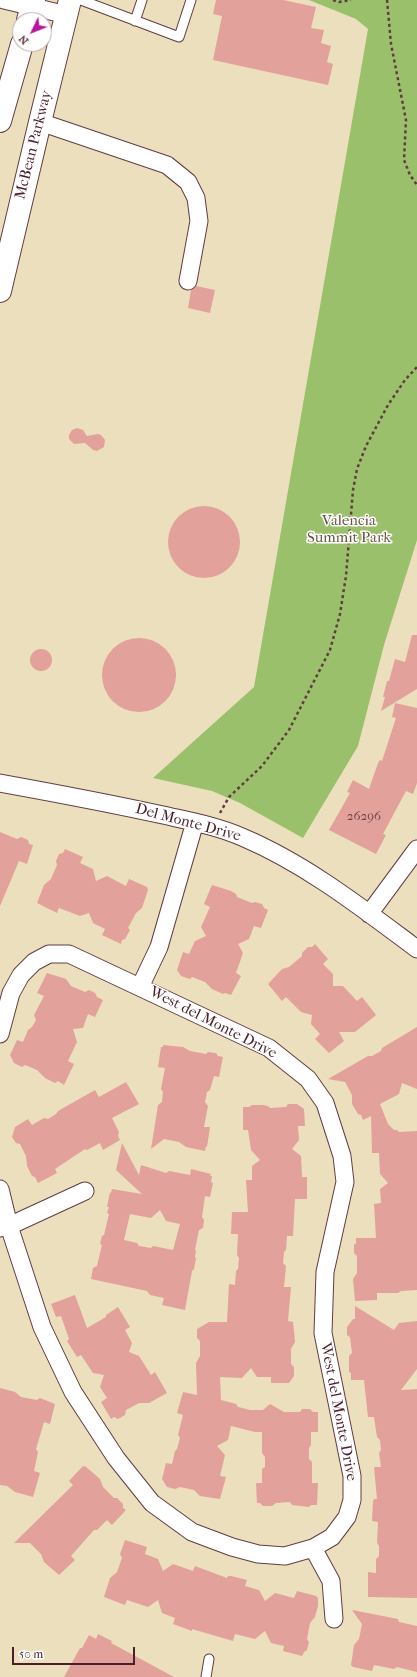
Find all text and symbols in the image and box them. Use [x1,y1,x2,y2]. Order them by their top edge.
north arrow [12,12,52,52]
text: N [16,32,31,47]
street label: McBean Parkway [12,89,56,201]
park label: Valencia Summit Park [307,512,391,547]
street label: Del Monte Drive [133,800,243,846]
house number: 26296 [347,809,381,825]
street label: West del Monte Drive [146,983,280,1063]
street label: West del Monte Drive [316,1341,360,1483]
scale bar [14,1639,137,1665]
text: 50 m [19,1647,43,1661]

